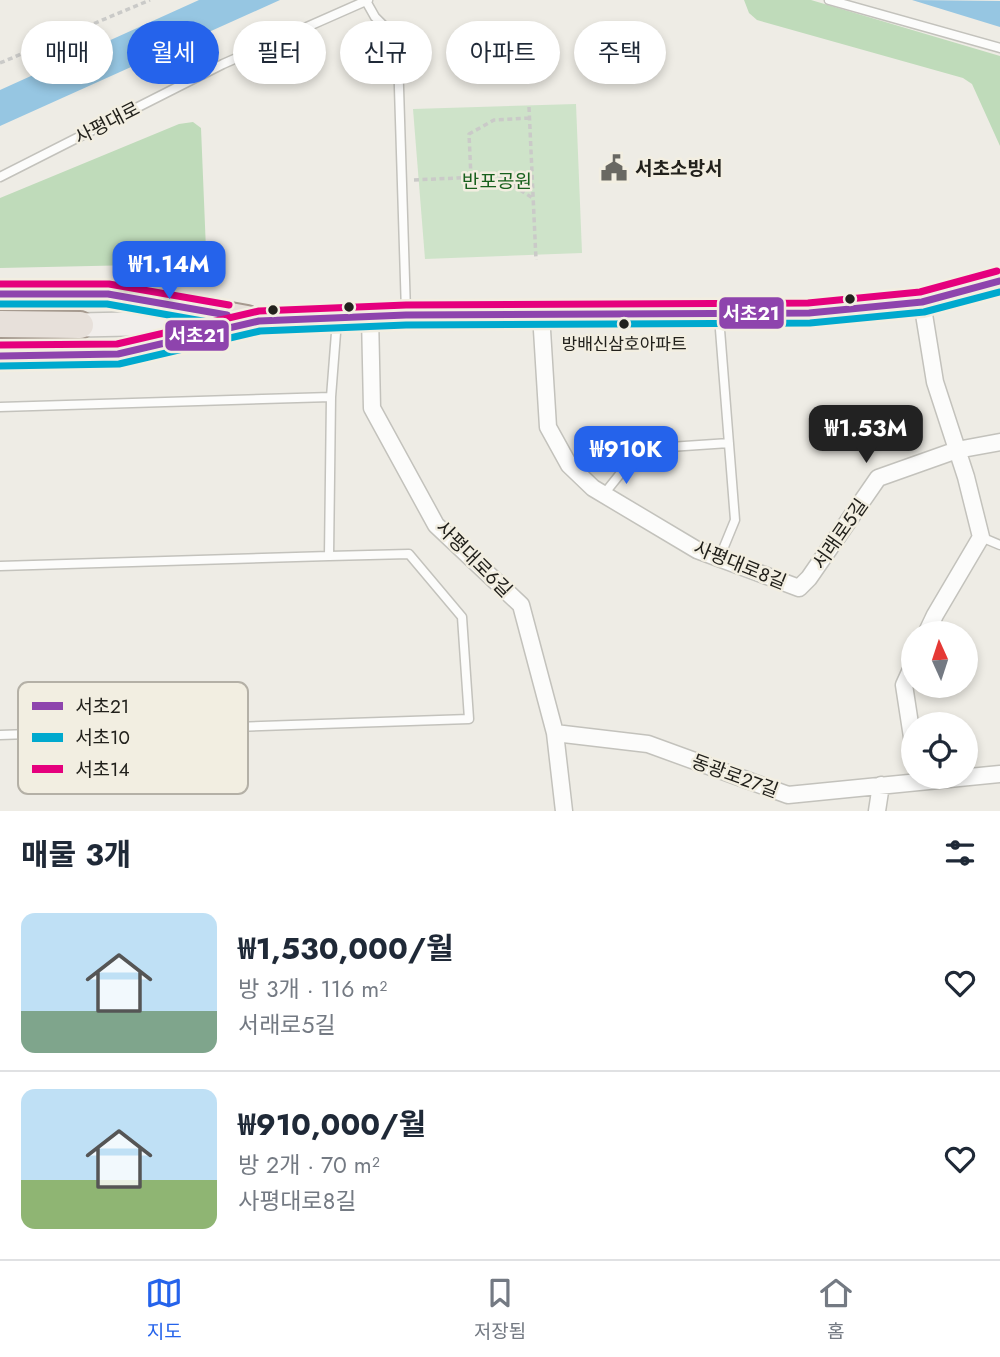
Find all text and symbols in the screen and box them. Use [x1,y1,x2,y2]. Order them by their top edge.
chip: 매매 [21,21,113,84]
chip: 월세 [127,21,219,84]
chip: 필터 [233,21,326,84]
chip: 신규 [340,21,432,84]
chip: 아파트 [446,21,560,84]
chip: 주택 [574,21,666,84]
street label: 사평대로 [70,95,144,151]
public building icon: 서초소방서 [599,153,629,183]
place label: 서초소방서 [635,155,722,182]
park label: 반포공원 [462,168,532,195]
pin: ₩1.14M [112,242,226,301]
text: ₩1.14M [129,247,209,281]
unlabelled marker [843,292,857,306]
line badge: 서초21 [718,296,785,330]
unlabelled marker [342,300,356,314]
text: 서초21 [722,300,780,327]
unlabelled marker [266,303,280,317]
marker: 방배신삼호아파트 [617,317,631,331]
line badge: 서초21 [164,319,230,352]
text: 서초21 [168,322,226,349]
place label: 방배신삼호아파트 [561,332,687,356]
pin: ₩1.53M [809,406,923,465]
text: ₩1.53M [825,411,907,445]
pin: ₩910K [577,426,675,486]
text: ₩910K [590,432,662,466]
street label: 서래로5길 [806,493,874,575]
street label: 사평대로6길 [430,515,518,603]
street label: 사평대로8길 [690,534,790,596]
north arrow [901,621,978,698]
map controls [901,621,978,789]
legend [18,682,248,794]
text: 서초21 [75,693,129,720]
button: locate [901,712,978,789]
text: 서초10 [75,724,130,751]
street label: 동광로27길 [688,748,782,804]
text: 서초14 [75,756,130,783]
text: 매물 3개 [21,833,131,876]
icon: filters [941,834,979,872]
text: ₩1,530,000/월 [238,927,454,970]
icon: home [77,941,161,1025]
icon: heart [941,964,979,1002]
text: 방 3개 · 116 m² [238,972,387,1006]
text: 서래로5길 [238,1008,336,1042]
text: ₩910,000/월 [238,1103,426,1146]
icon: home [77,1117,161,1201]
icon: heart [941,1140,979,1178]
text: 방 2개 · 70 m² [238,1148,380,1182]
text: 사평대로8길 [238,1184,356,1218]
tab: 지도 [145,1274,183,1345]
tab: 저장됨 [474,1274,526,1345]
tab: 홈 [817,1274,855,1345]

